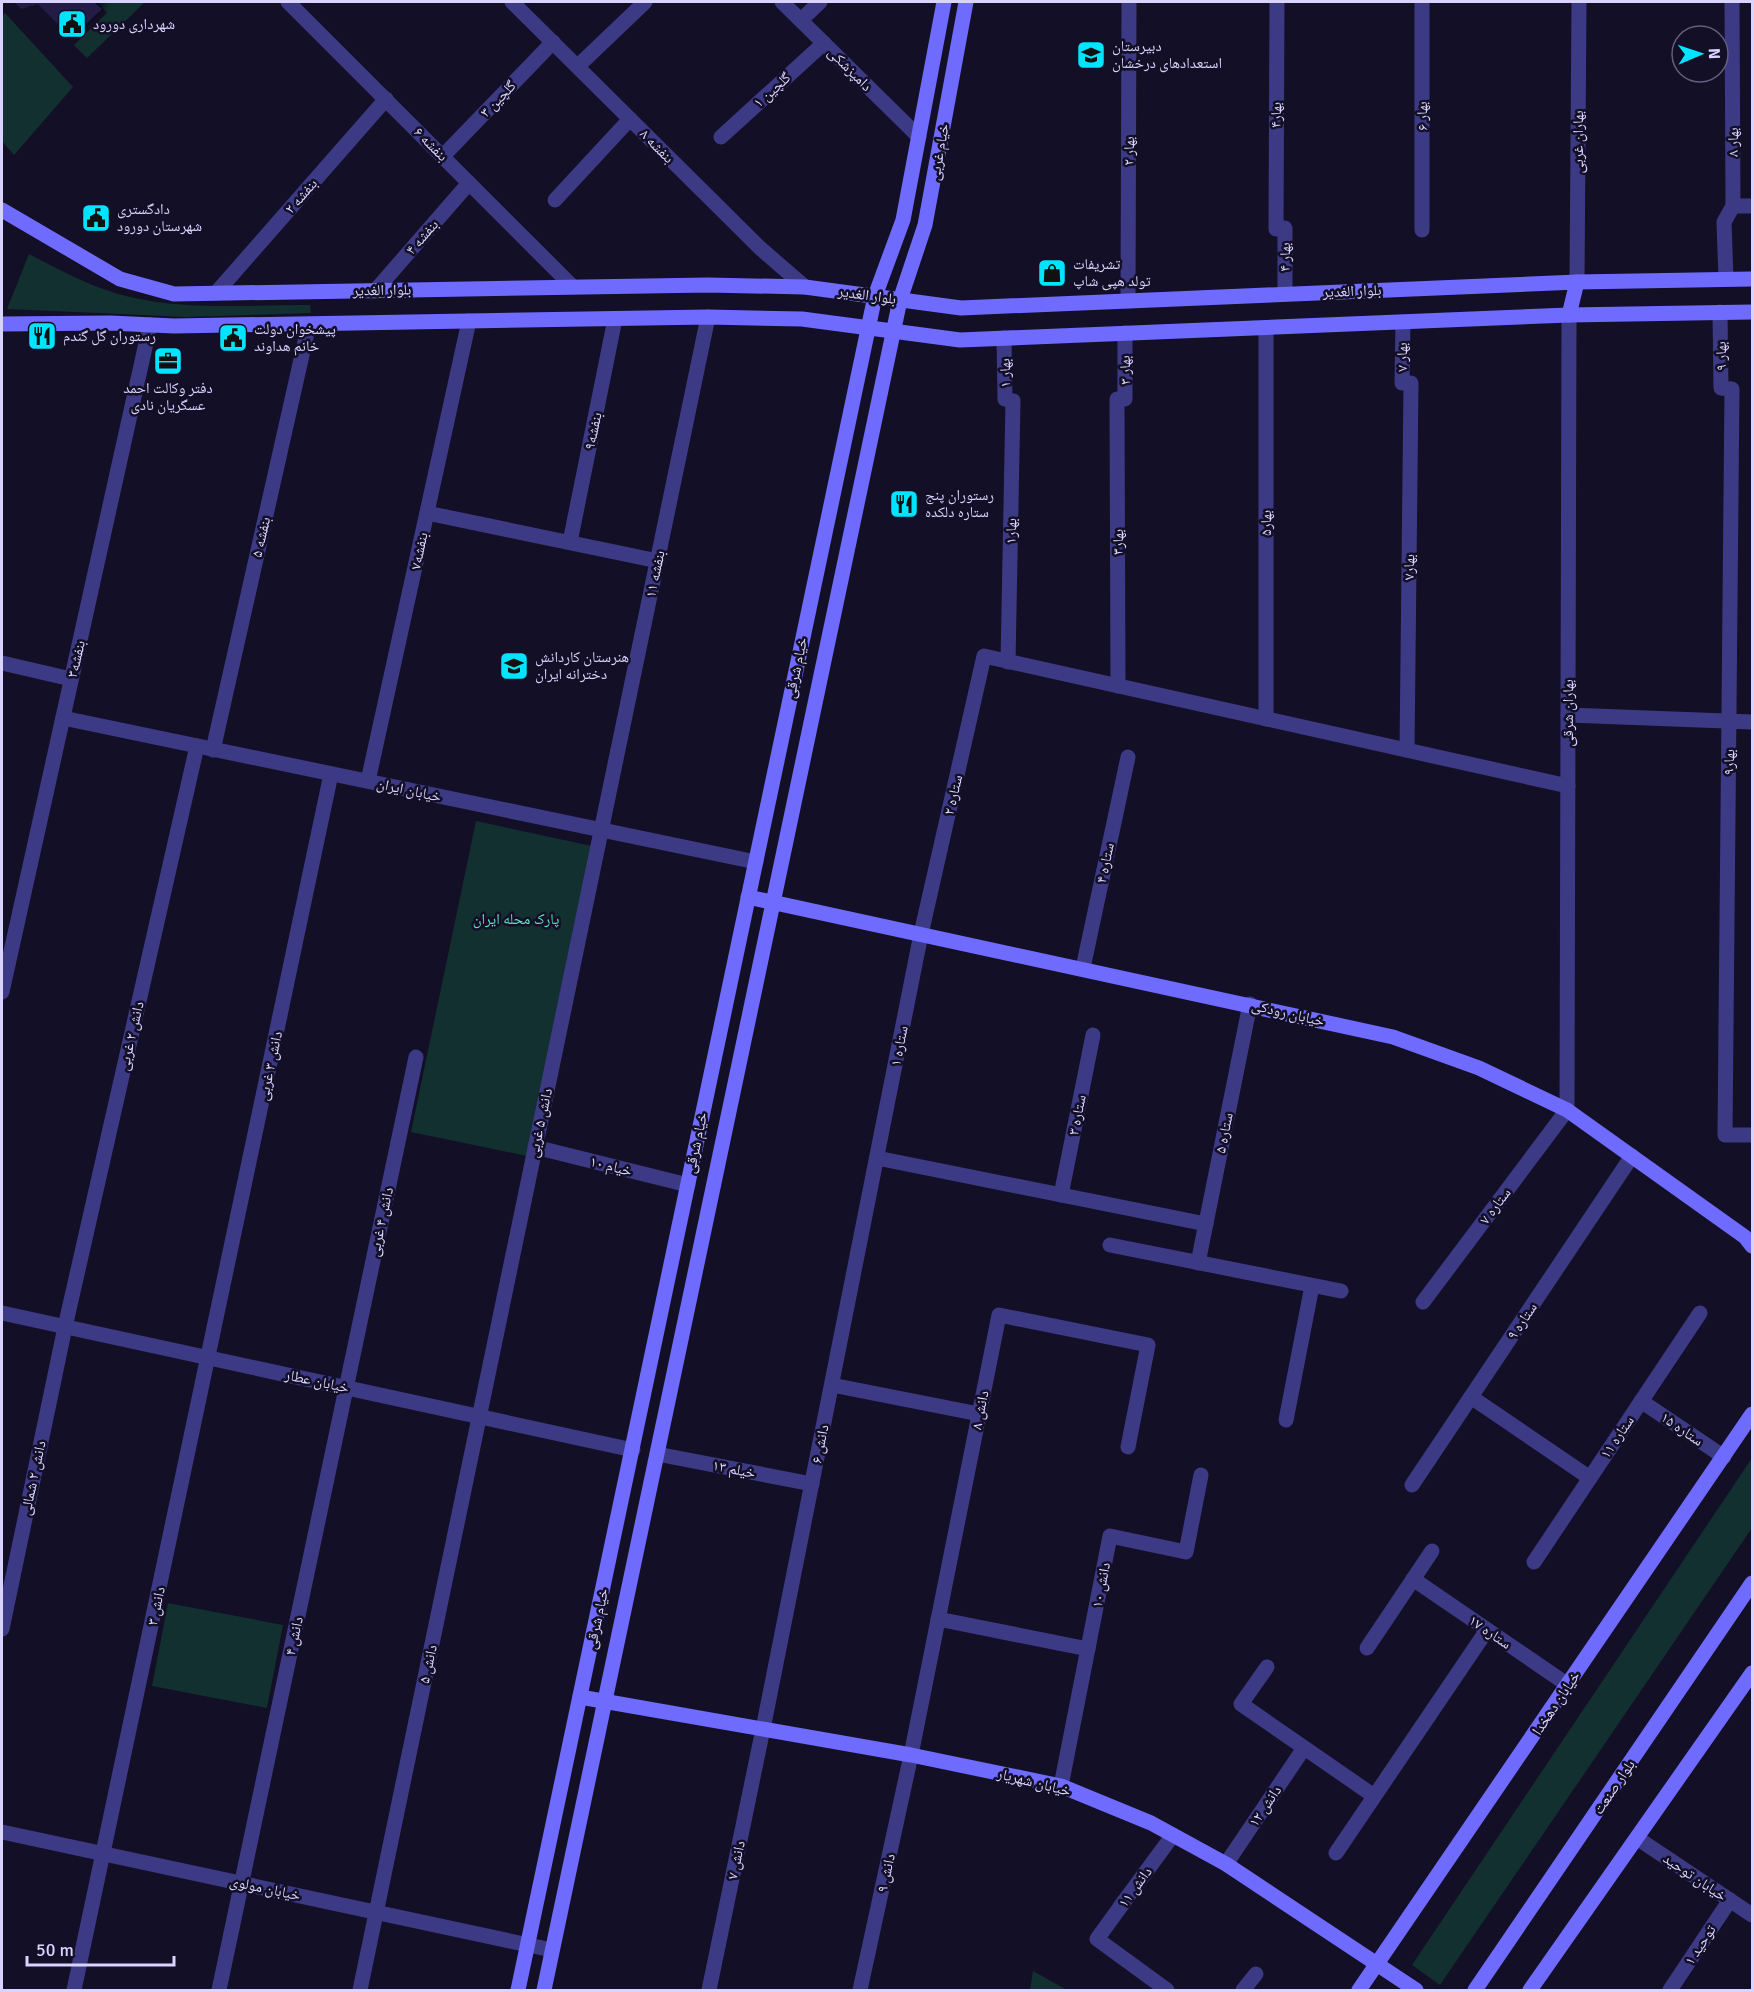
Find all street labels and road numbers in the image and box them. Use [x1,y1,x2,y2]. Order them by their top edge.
street label: دامپزشکی [823,43,876,96]
street label: گلچین ۱ [750,68,795,112]
street label: گلچین ۳ [476,77,521,122]
street label: بهار ۶ [1413,101,1431,131]
street label: بهار۴ [1267,102,1285,128]
street label: بهاران غربی [1569,110,1588,174]
street label: خیام غربی [925,122,954,182]
street label: بنفشه ۶ [410,123,452,165]
street label: بنفشه ۸ [636,125,678,167]
street label: بهار ۸ [1724,127,1742,157]
street label: بهار ۲ [1120,136,1138,166]
street label: بنفشه ۲ [281,175,321,217]
street label: بنفشه ۴ [402,216,442,258]
street label: بهار ۴ [1276,242,1294,272]
street label: بلوار الغدیر [351,280,412,300]
street label: بلوار الغدیر [1321,281,1382,301]
street label: بلوار الغدیر [836,282,897,308]
street label: بهار ۹ [1712,341,1730,371]
street label: بهار ۷ [1393,342,1411,372]
street label: بهار ۳ [1116,355,1134,385]
street label: بهار ۱ [996,358,1014,388]
street label: بنفشه۹ [580,411,606,451]
street label: بهار۵ [1257,510,1275,536]
street label: بنفشه ۵ [248,515,274,559]
street label: بهار۱ [1002,518,1020,544]
street label: بهار۳ [1109,529,1127,555]
street label: بنفشه۷ [406,531,432,571]
street label: بنفشه ۱۱ [641,549,669,599]
street label: بهار۷ [1400,554,1418,580]
street label: خیام شرقی [781,635,812,700]
street label: بنفشه۳ [63,639,89,679]
street label: بهاران شرقی [1559,679,1578,747]
street label: بهار۹ [1720,749,1738,775]
street label: ستاره ۲ [940,773,966,817]
street label: خیابان ایران [375,774,444,807]
street label: ستاره ۴ [1092,841,1118,885]
street label: خیابان رودکی [1250,996,1327,1031]
street label: دانش ۲ غربی [114,1000,149,1073]
street label: ستاره ۱ [886,1024,912,1068]
street label: دانش ۳ غربی [254,1030,287,1103]
street label: دانش ۵ غربی [524,1087,557,1160]
street label: ستاره ۳ [1064,1093,1090,1137]
street label: خیام شرقی [681,1110,712,1175]
street label: ستاره ۵ [1211,1111,1237,1155]
street label: خیام ۱۰ [588,1152,634,1181]
street label: ستاره ۷ [1475,1184,1515,1228]
street label: دانش ۴ غربی [365,1186,398,1259]
street label: ستاره ۹ [1503,1299,1541,1343]
street label: خیابان عطار [282,1365,351,1398]
street label: دانش ۸ [967,1389,994,1431]
street label: ستاره ۱۵ [1657,1408,1707,1450]
street label: ستاره ۱۱ [1596,1412,1638,1462]
street label: دانش ۶ [807,1423,834,1465]
street label: دانش ۲ شمالی [16,1439,51,1517]
street label: خیلم ۱۳ [711,1456,757,1483]
street label: دانش ۱۰ [1088,1561,1115,1609]
street label: دانش ۳ [143,1585,170,1627]
street label: خیام شرقی [582,1586,613,1651]
street label: ستاره ۱۷ [1465,1611,1515,1653]
street label: دانش ۴ [281,1615,308,1657]
street label: دانش ۵ [415,1643,442,1685]
street label: خیابان دهخدا [1528,1667,1585,1739]
street label: بلوار صنعت [1589,1756,1639,1818]
street label: خیابان شهریار [994,1764,1073,1801]
street label: دانش ۱۲ [1245,1782,1286,1831]
street label: دانش ۷ [723,1839,750,1881]
street label: خیابان توحید [1659,1849,1731,1906]
street label: دانش ۹ [873,1852,900,1894]
street label: دانش ۱۱ [1114,1863,1157,1911]
street label: خیابان مولوی [228,1872,303,1905]
street label: توحید ۱ [1680,1921,1720,1968]

